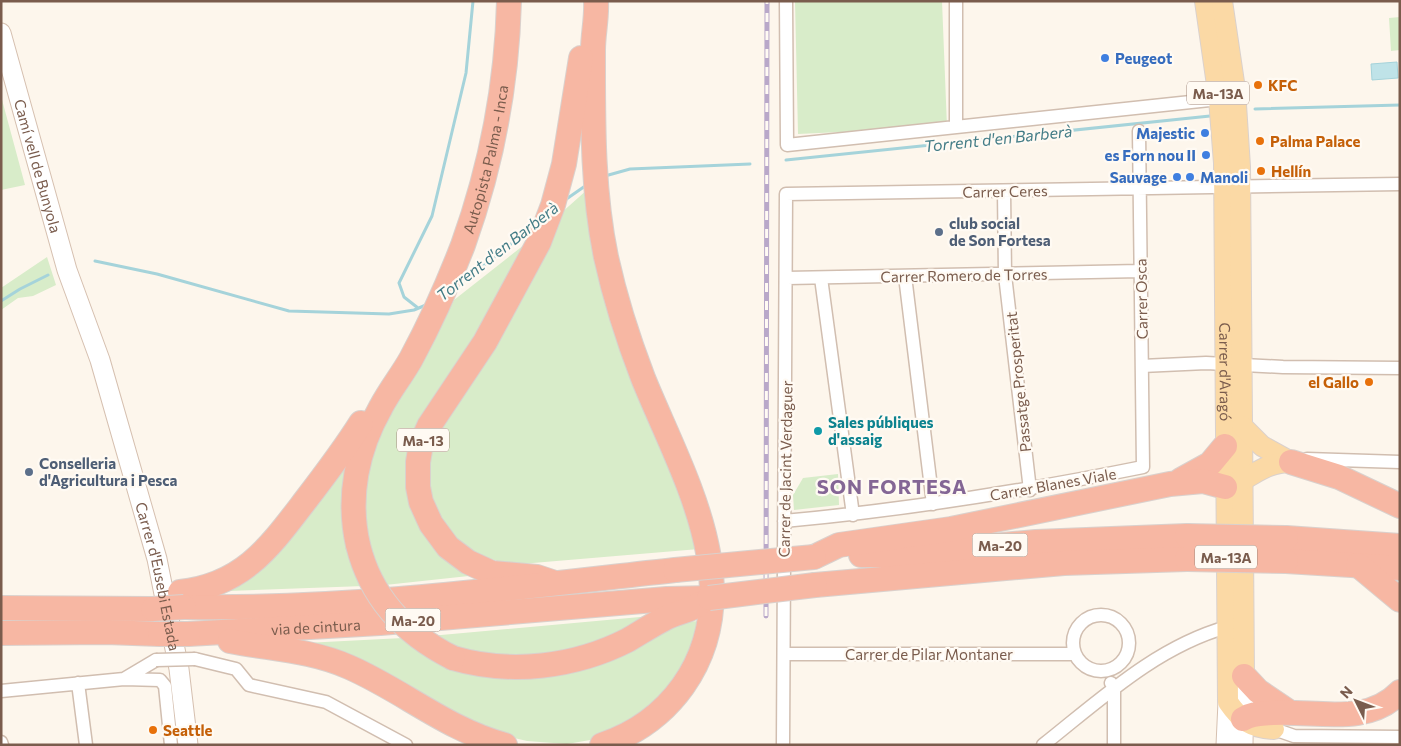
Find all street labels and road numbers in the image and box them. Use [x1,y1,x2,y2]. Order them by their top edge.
road number: Ma-13A [1187,82,1249,105]
street label: Autopista Palma - Inca [459,84,511,236]
street label: Camí vell de Bunyola [11,97,65,235]
street label: Carrer Ceres [962,181,1048,201]
street label: Carrer Osca [1131,258,1151,340]
street label: Carrer Romero de Torres [880,265,1048,285]
street label: Passatge Prosperitat [1002,311,1034,453]
street label: Carrer d'Aragó [1216,322,1235,421]
street label: Carrer de Jacint Verdaguer [774,380,796,558]
road number: Ma-13 [397,428,449,452]
street label: Carrer Blanes Viale [988,464,1118,504]
street label: Carrer d'Eusebi Estada [132,500,184,652]
road number: Ma-20 [972,534,1028,556]
road number: Ma-13A [1195,546,1257,568]
road number: Ma-20 [386,608,440,632]
street label: via de cintura [270,615,361,638]
street label: Carrer de Pilar Montaner [845,645,1013,663]

